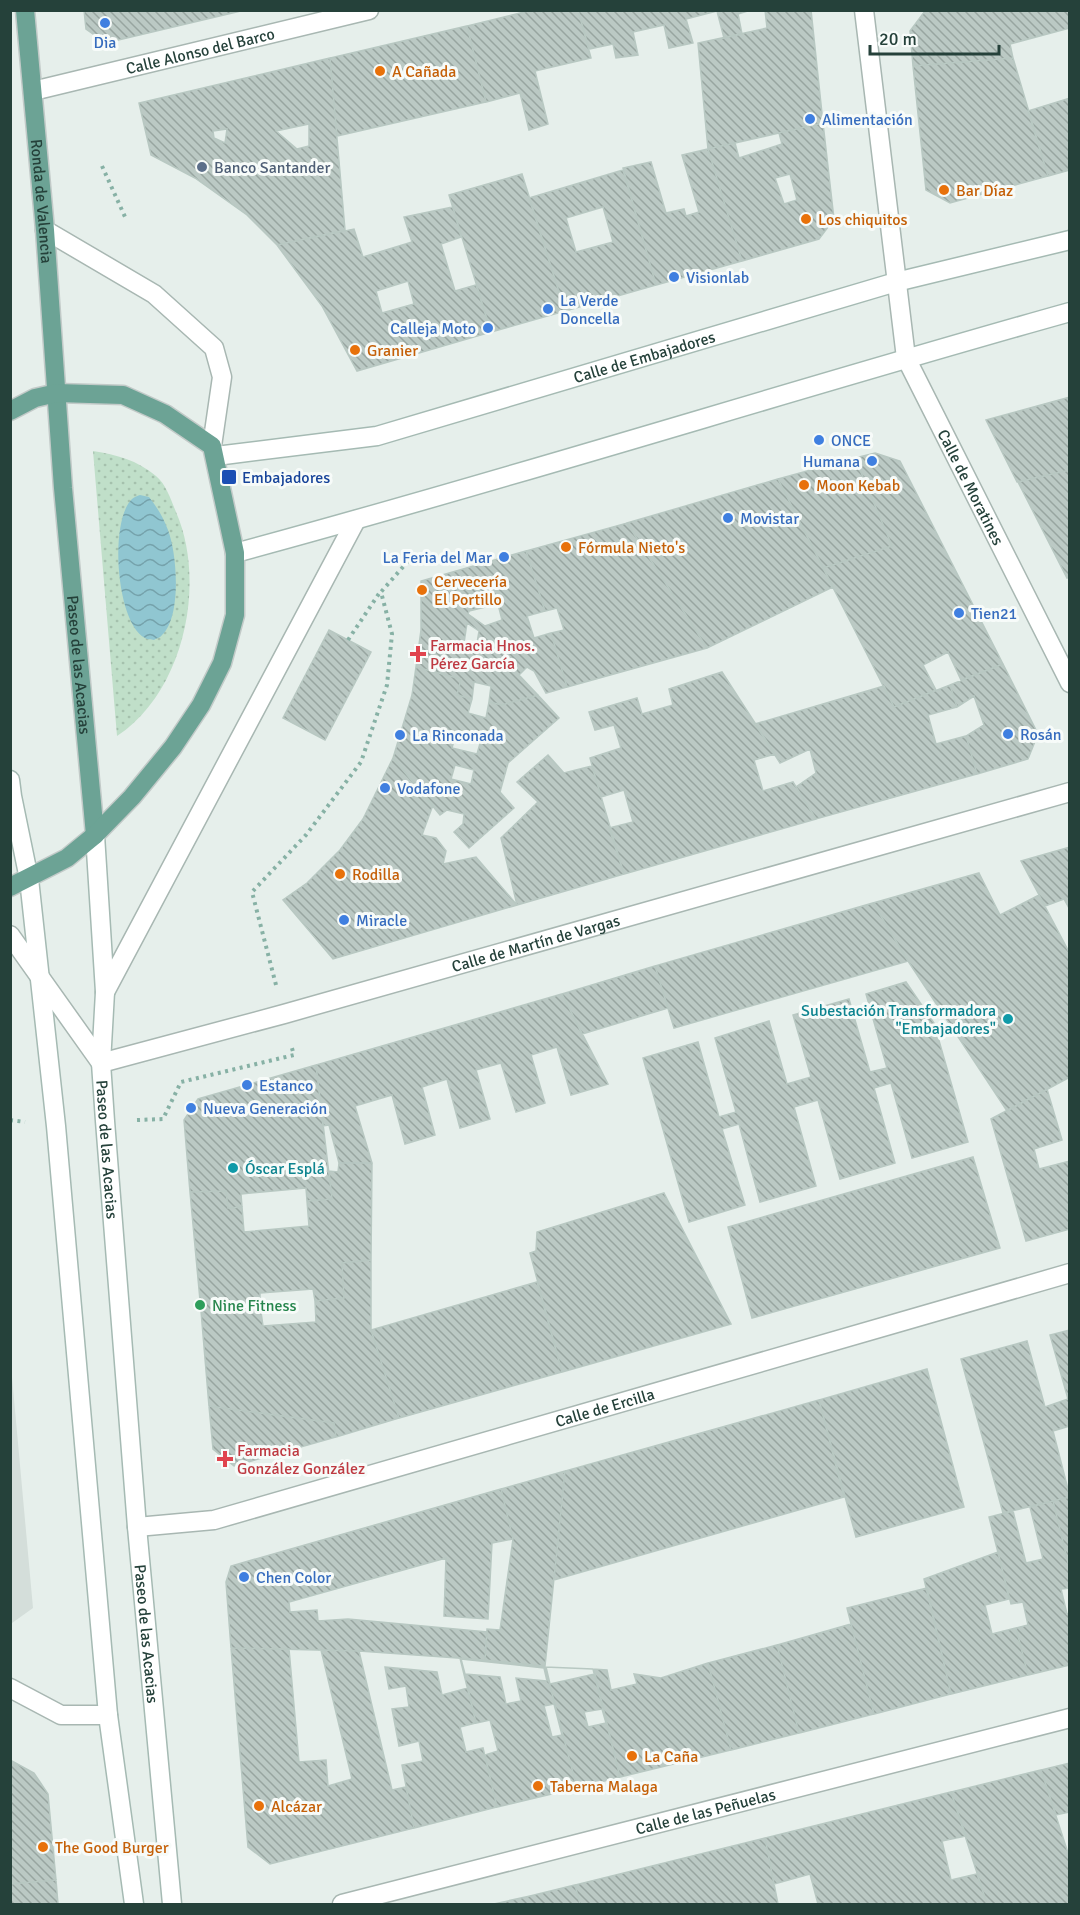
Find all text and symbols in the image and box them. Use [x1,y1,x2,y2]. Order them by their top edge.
marker: Dia [98,16,112,30]
scale bar [870,18,999,56]
street label: Calle Alonso del Barco [124,24,277,79]
text: 20 m [879,28,917,50]
place label: Dia [94,33,116,53]
place label: A Cañada [392,62,456,82]
marker: A Cañada [373,64,387,78]
place label: Alimentación [822,110,913,130]
marker: Alimentación [803,112,817,126]
street label: Ronda de Valencia [26,138,56,264]
place label: Banco Santander [214,158,330,178]
marker: Banco Santander [195,160,209,174]
place label: Bar Díaz [956,181,1013,201]
marker: Bar Díaz [937,183,951,197]
place label: Los chiquitos [818,210,908,230]
marker: Los chiquitos [799,212,813,226]
place label: Visionlab [686,268,749,288]
marker: Visionlab [667,270,681,284]
place label: La Verde Doncella [560,291,620,329]
marker: La Verde Doncella [541,302,555,316]
place label: Calleja Moto [390,319,476,339]
marker: Calleja Moto [481,321,495,335]
street label: Calle de Embajadores [571,327,718,388]
place label: Granier [367,341,418,361]
marker: Granier [348,343,362,357]
street label: Calle de Moratines [933,426,1008,549]
place label: ONCE [831,431,871,451]
marker: ONCE [812,433,826,447]
place label: Humana [803,452,860,472]
marker: Humana [865,454,879,468]
marker: Embajadores [220,468,238,486]
place label: Embajadores [242,468,330,488]
place label: Moon Kebab [816,476,900,496]
marker: Moon Kebab [797,478,811,492]
place label: Movistar [740,509,799,529]
marker: Movistar [721,511,735,525]
place label: Fórmula Nieto's [578,538,685,558]
marker: Fórmula Nieto's [559,540,573,554]
place label: La Feria del Mar [383,548,492,568]
marker: La Feria del Mar [497,550,511,564]
place label: Cervecería El Portillo [434,572,507,610]
marker: Cervecería El Portillo [415,583,429,597]
street label: Paseo de las Acacias [62,594,95,735]
place label: Tien21 [971,604,1017,624]
marker: Tien21 [952,606,966,620]
place label: Farmacia Hnos. Pérez García [430,636,535,674]
marker: Farmacia Hnos. Pérez García [411,647,425,661]
place label: Rosán [1020,725,1062,745]
place label: La Rinconada [412,726,504,746]
marker: Rosán [1001,727,1015,741]
marker: La Rinconada [393,728,407,742]
place label: Vodafone [397,779,461,799]
marker: Vodafone [378,781,392,795]
place label: Rodilla [352,865,400,885]
marker: Rodilla [333,867,347,881]
place label: Miracle [356,911,407,931]
street label: Calle de Martín de Vargas [449,911,622,977]
marker: Miracle [337,913,351,927]
place label: Subestación Transformadora "Embajadores" [801,1001,996,1039]
marker: Subestación Transformadora "Embajadores" [1001,1012,1015,1026]
place label: Estanco [259,1076,313,1096]
marker: Estanco [240,1078,254,1092]
street label: Paseo de las Acacias [91,1079,122,1220]
place label: Nueva Generación [203,1099,327,1119]
marker: Nueva Generación [184,1101,198,1115]
place label: Óscar Esplá [245,1159,325,1179]
marker: Óscar Esplá [226,1161,240,1175]
place label: Nine Fitness [212,1296,296,1316]
marker: Nine Fitness [193,1298,207,1312]
street label: Calle de Ercilla [553,1384,657,1432]
place label: Farmacia González González [237,1441,365,1479]
marker: Farmacia González González [218,1452,232,1466]
street label: Paseo de las Acacias [130,1563,162,1704]
place label: Chen Color [256,1568,331,1588]
marker: Chen Color [237,1570,251,1584]
place label: La Caña [644,1747,698,1767]
marker: La Caña [625,1749,639,1763]
place label: Taberna Malaga [550,1777,658,1797]
marker: Taberna Malaga [531,1779,545,1793]
street label: Calle de las Peñuelas [633,1785,778,1840]
place label: Alcázar [271,1797,322,1817]
marker: Alcázar [252,1799,266,1813]
place label: The Good Burger [55,1838,169,1858]
marker: The Good Burger [36,1840,50,1854]

